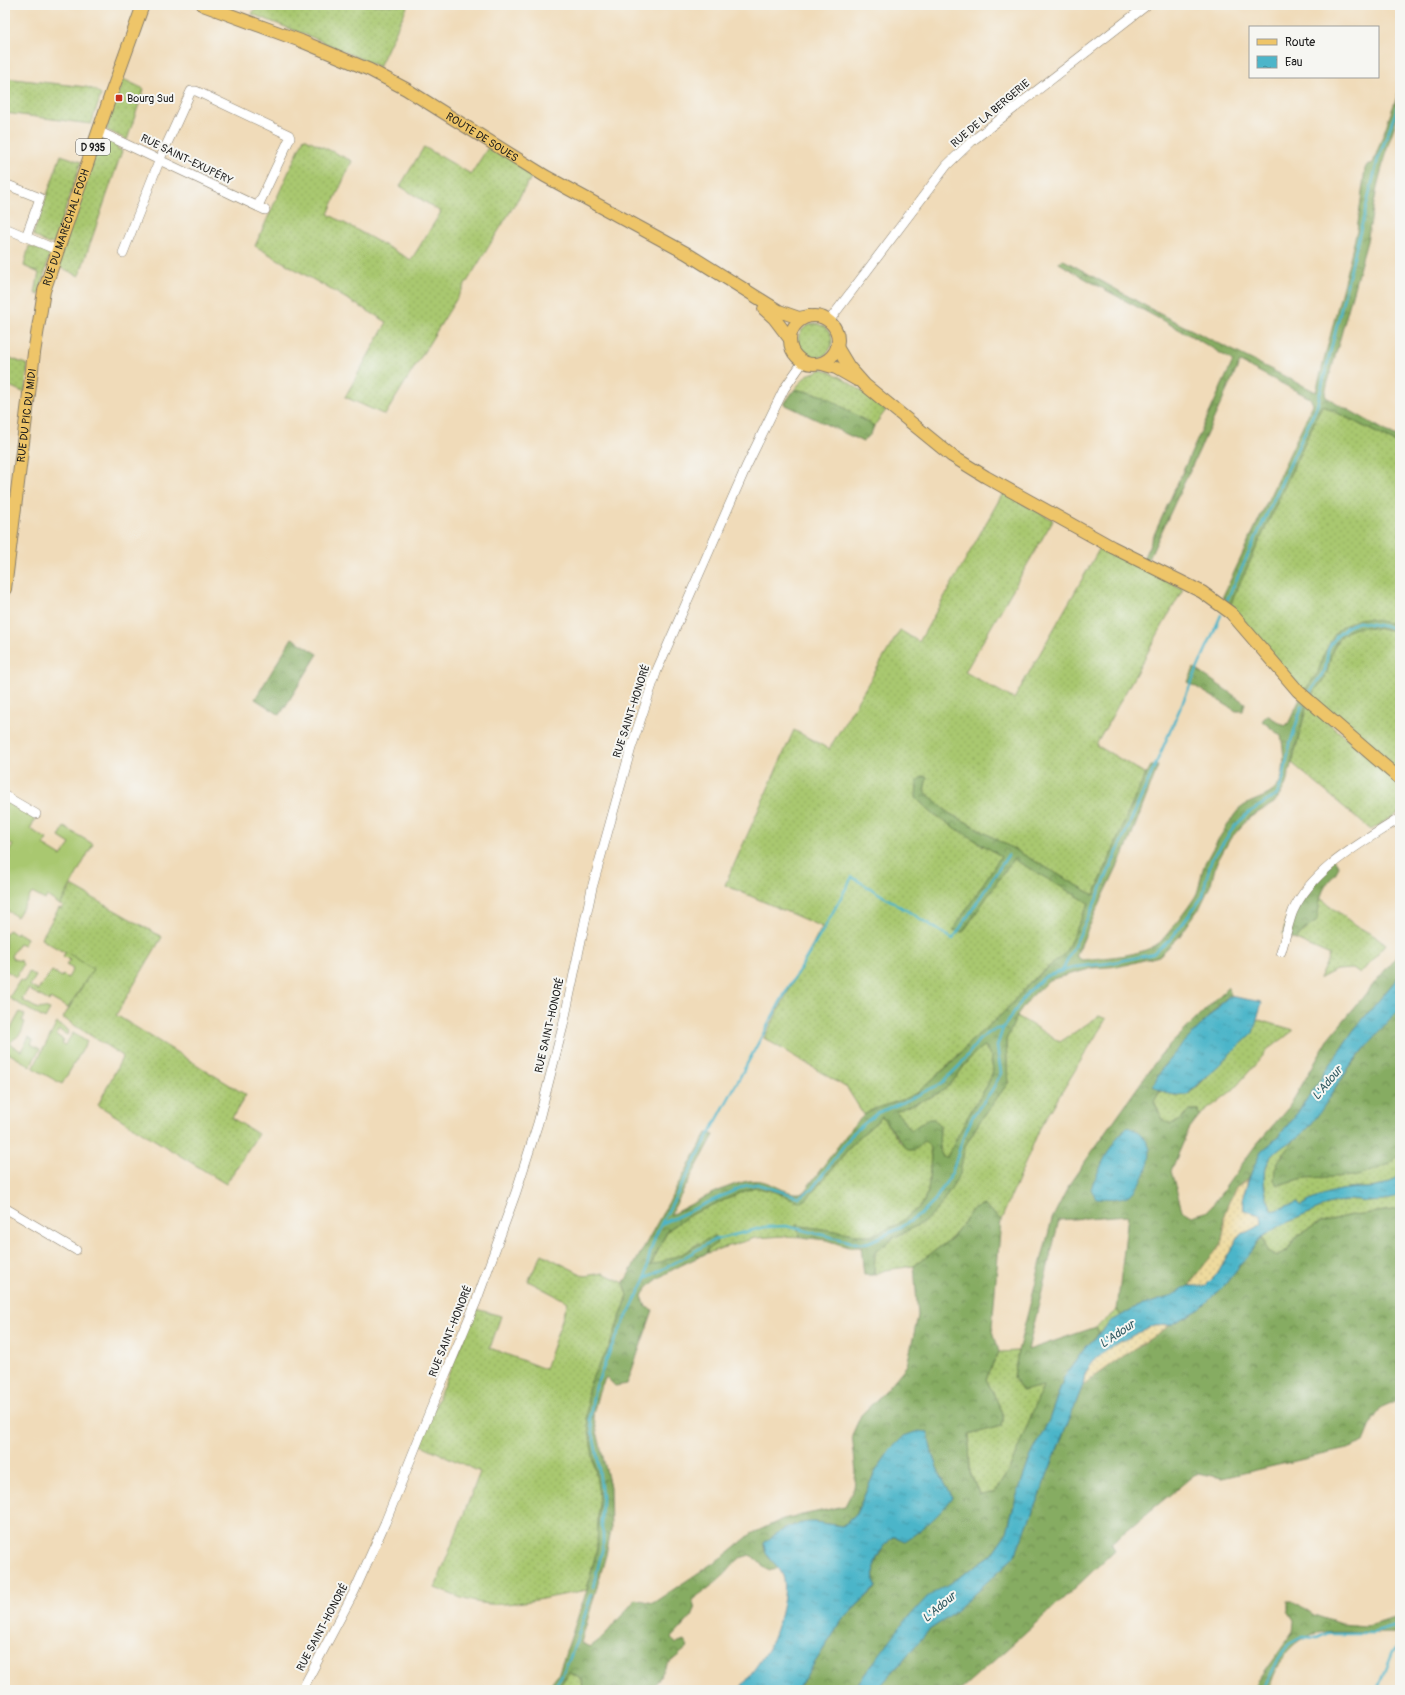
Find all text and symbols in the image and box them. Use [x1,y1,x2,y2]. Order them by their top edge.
legend [1249,26,1379,78]
text: Route [1285,35,1315,50]
text: Eau [1285,55,1303,70]
street label: RUE DE LA BERGERIE [948,76,1033,150]
place label: Bourg Sud [127,92,174,105]
marker: Bourg Sud [114,93,124,103]
street label: ROUTE DE SOUES [444,110,521,165]
street label: RUE SAINT-EXUPÉRY [139,131,236,188]
road number: D 935 [76,139,110,155]
street label: RUE DU MARÉCHAL FOCH [40,167,92,288]
street label: RUE DU PIC DU MIDI [15,368,39,463]
street label: RUE SAINT-HONORÉ [610,663,653,760]
street label: RUE SAINT-HONORÉ [532,976,567,1074]
water label: L'Adour [1309,1062,1347,1103]
street label: RUE SAINT-HONORÉ [426,1284,475,1379]
water label: L'Adour [1097,1316,1139,1352]
street label: RUE SAINT-HONORÉ [294,1581,351,1673]
water label: L'Adour [919,1588,961,1626]

